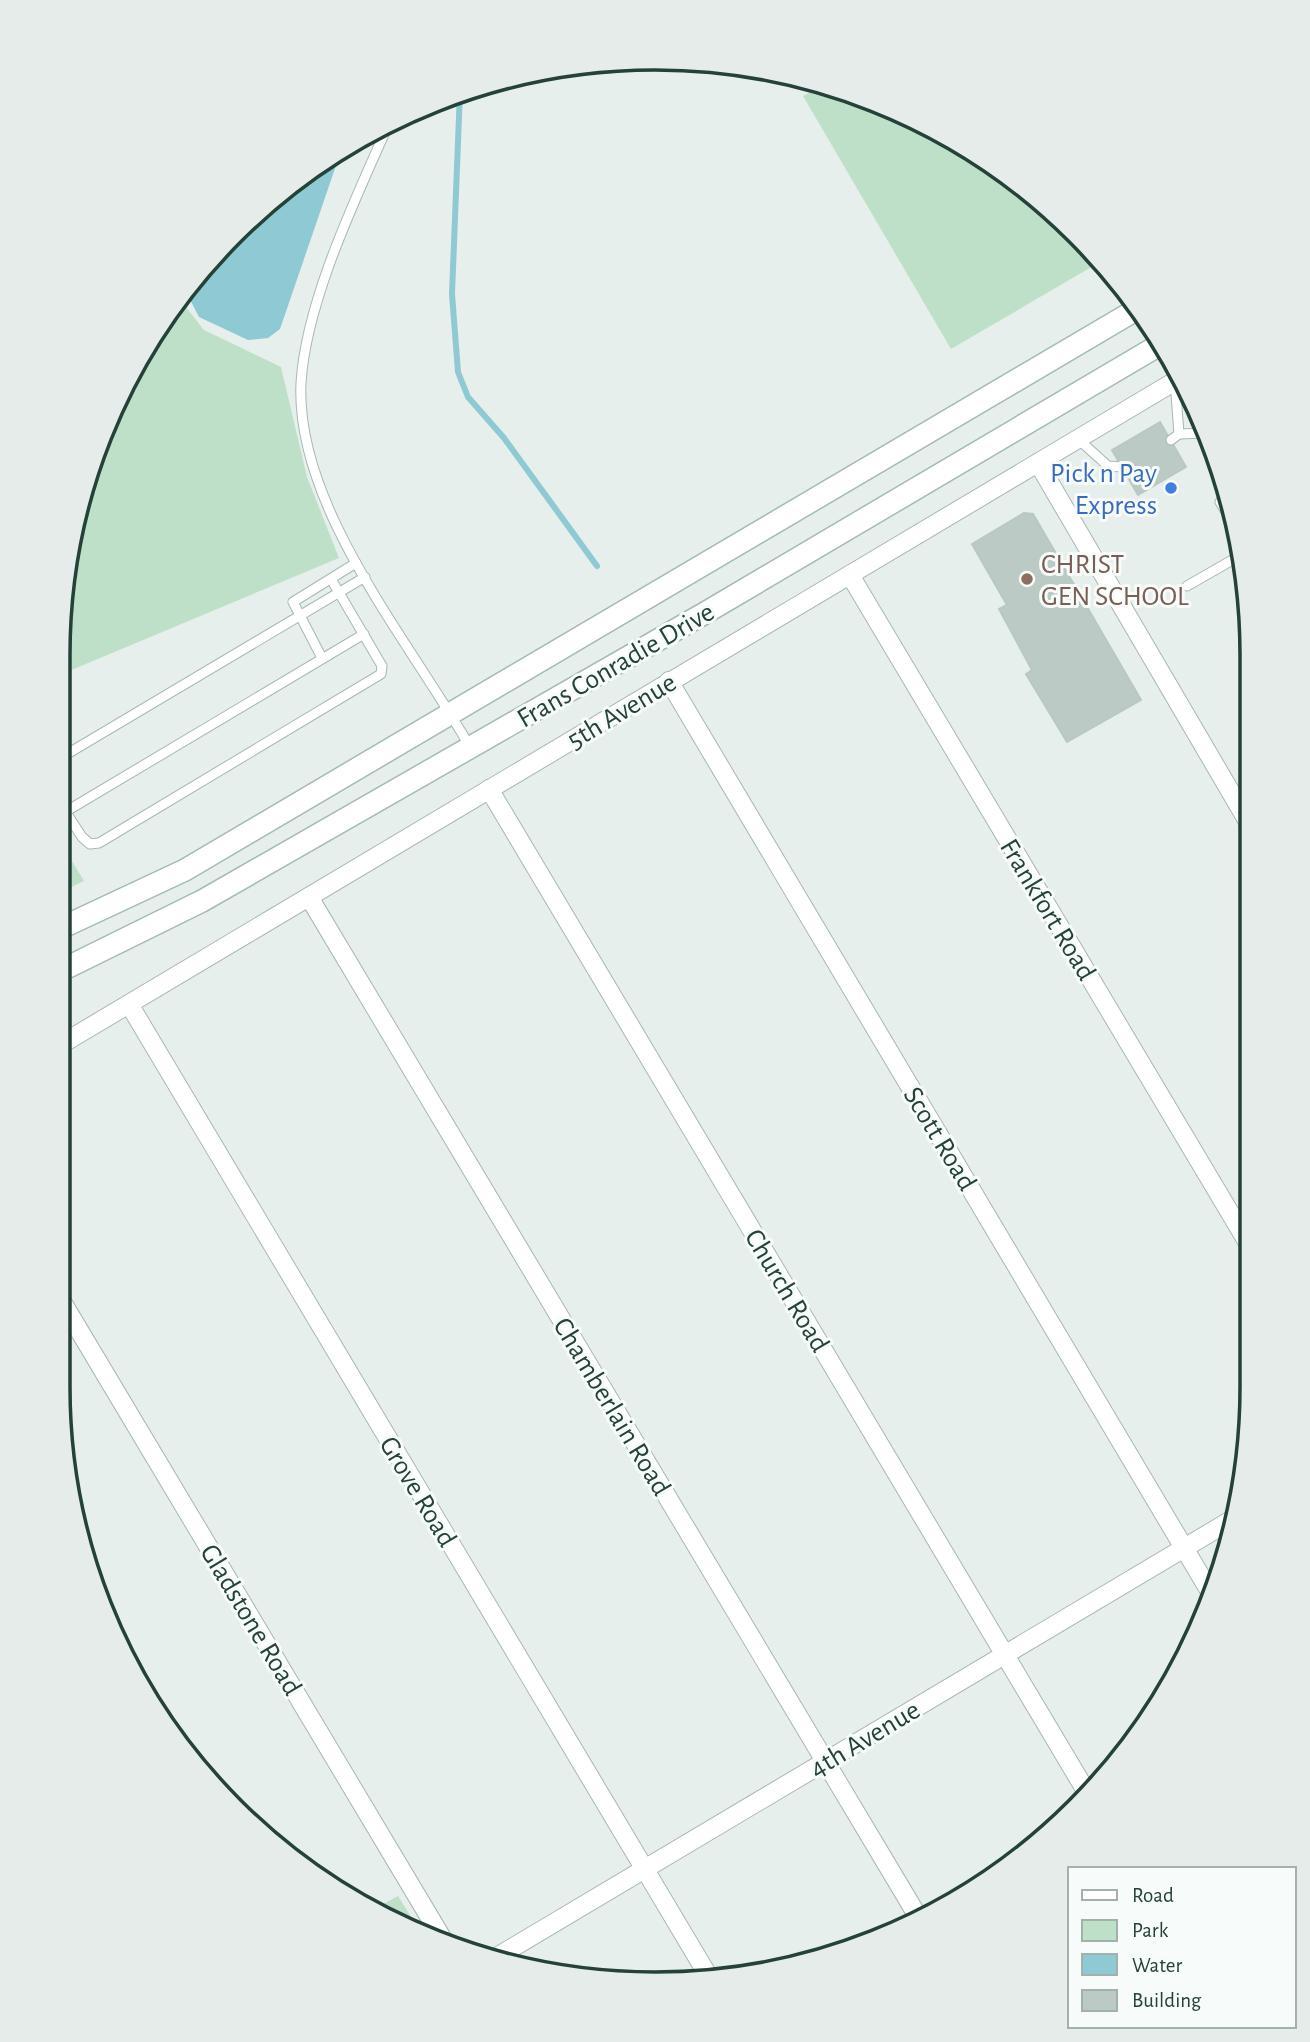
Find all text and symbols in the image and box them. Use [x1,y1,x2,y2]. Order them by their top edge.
place label: Pick n Pay Express [1050,460,1157,520]
marker: Pick n Pay Express [1163,480,1179,496]
place label: CHRIST GEN SCHOOL [1041,551,1189,611]
marker: CHRIST GEN SCHOOL [1019,571,1035,587]
street label: Frans Conradie Drive [513,598,719,733]
street label: 5th Avenue [563,668,681,755]
street label: Frankfort Road [994,834,1100,986]
street label: Scott Road [898,1082,981,1196]
street label: Church Road [739,1225,834,1357]
street label: Chamberlain Road [547,1313,675,1501]
street label: Grove Road [374,1432,461,1552]
street label: Gladstone Road [194,1540,306,1700]
street label: 4th Avenue [805,1696,925,1783]
legend [1068,1867,1296,2028]
text: Road [1132,1885,1174,1906]
text: Park [1132,1920,1169,1941]
text: Water [1132,1955,1182,1976]
text: Building [1132,1990,1202,2011]

